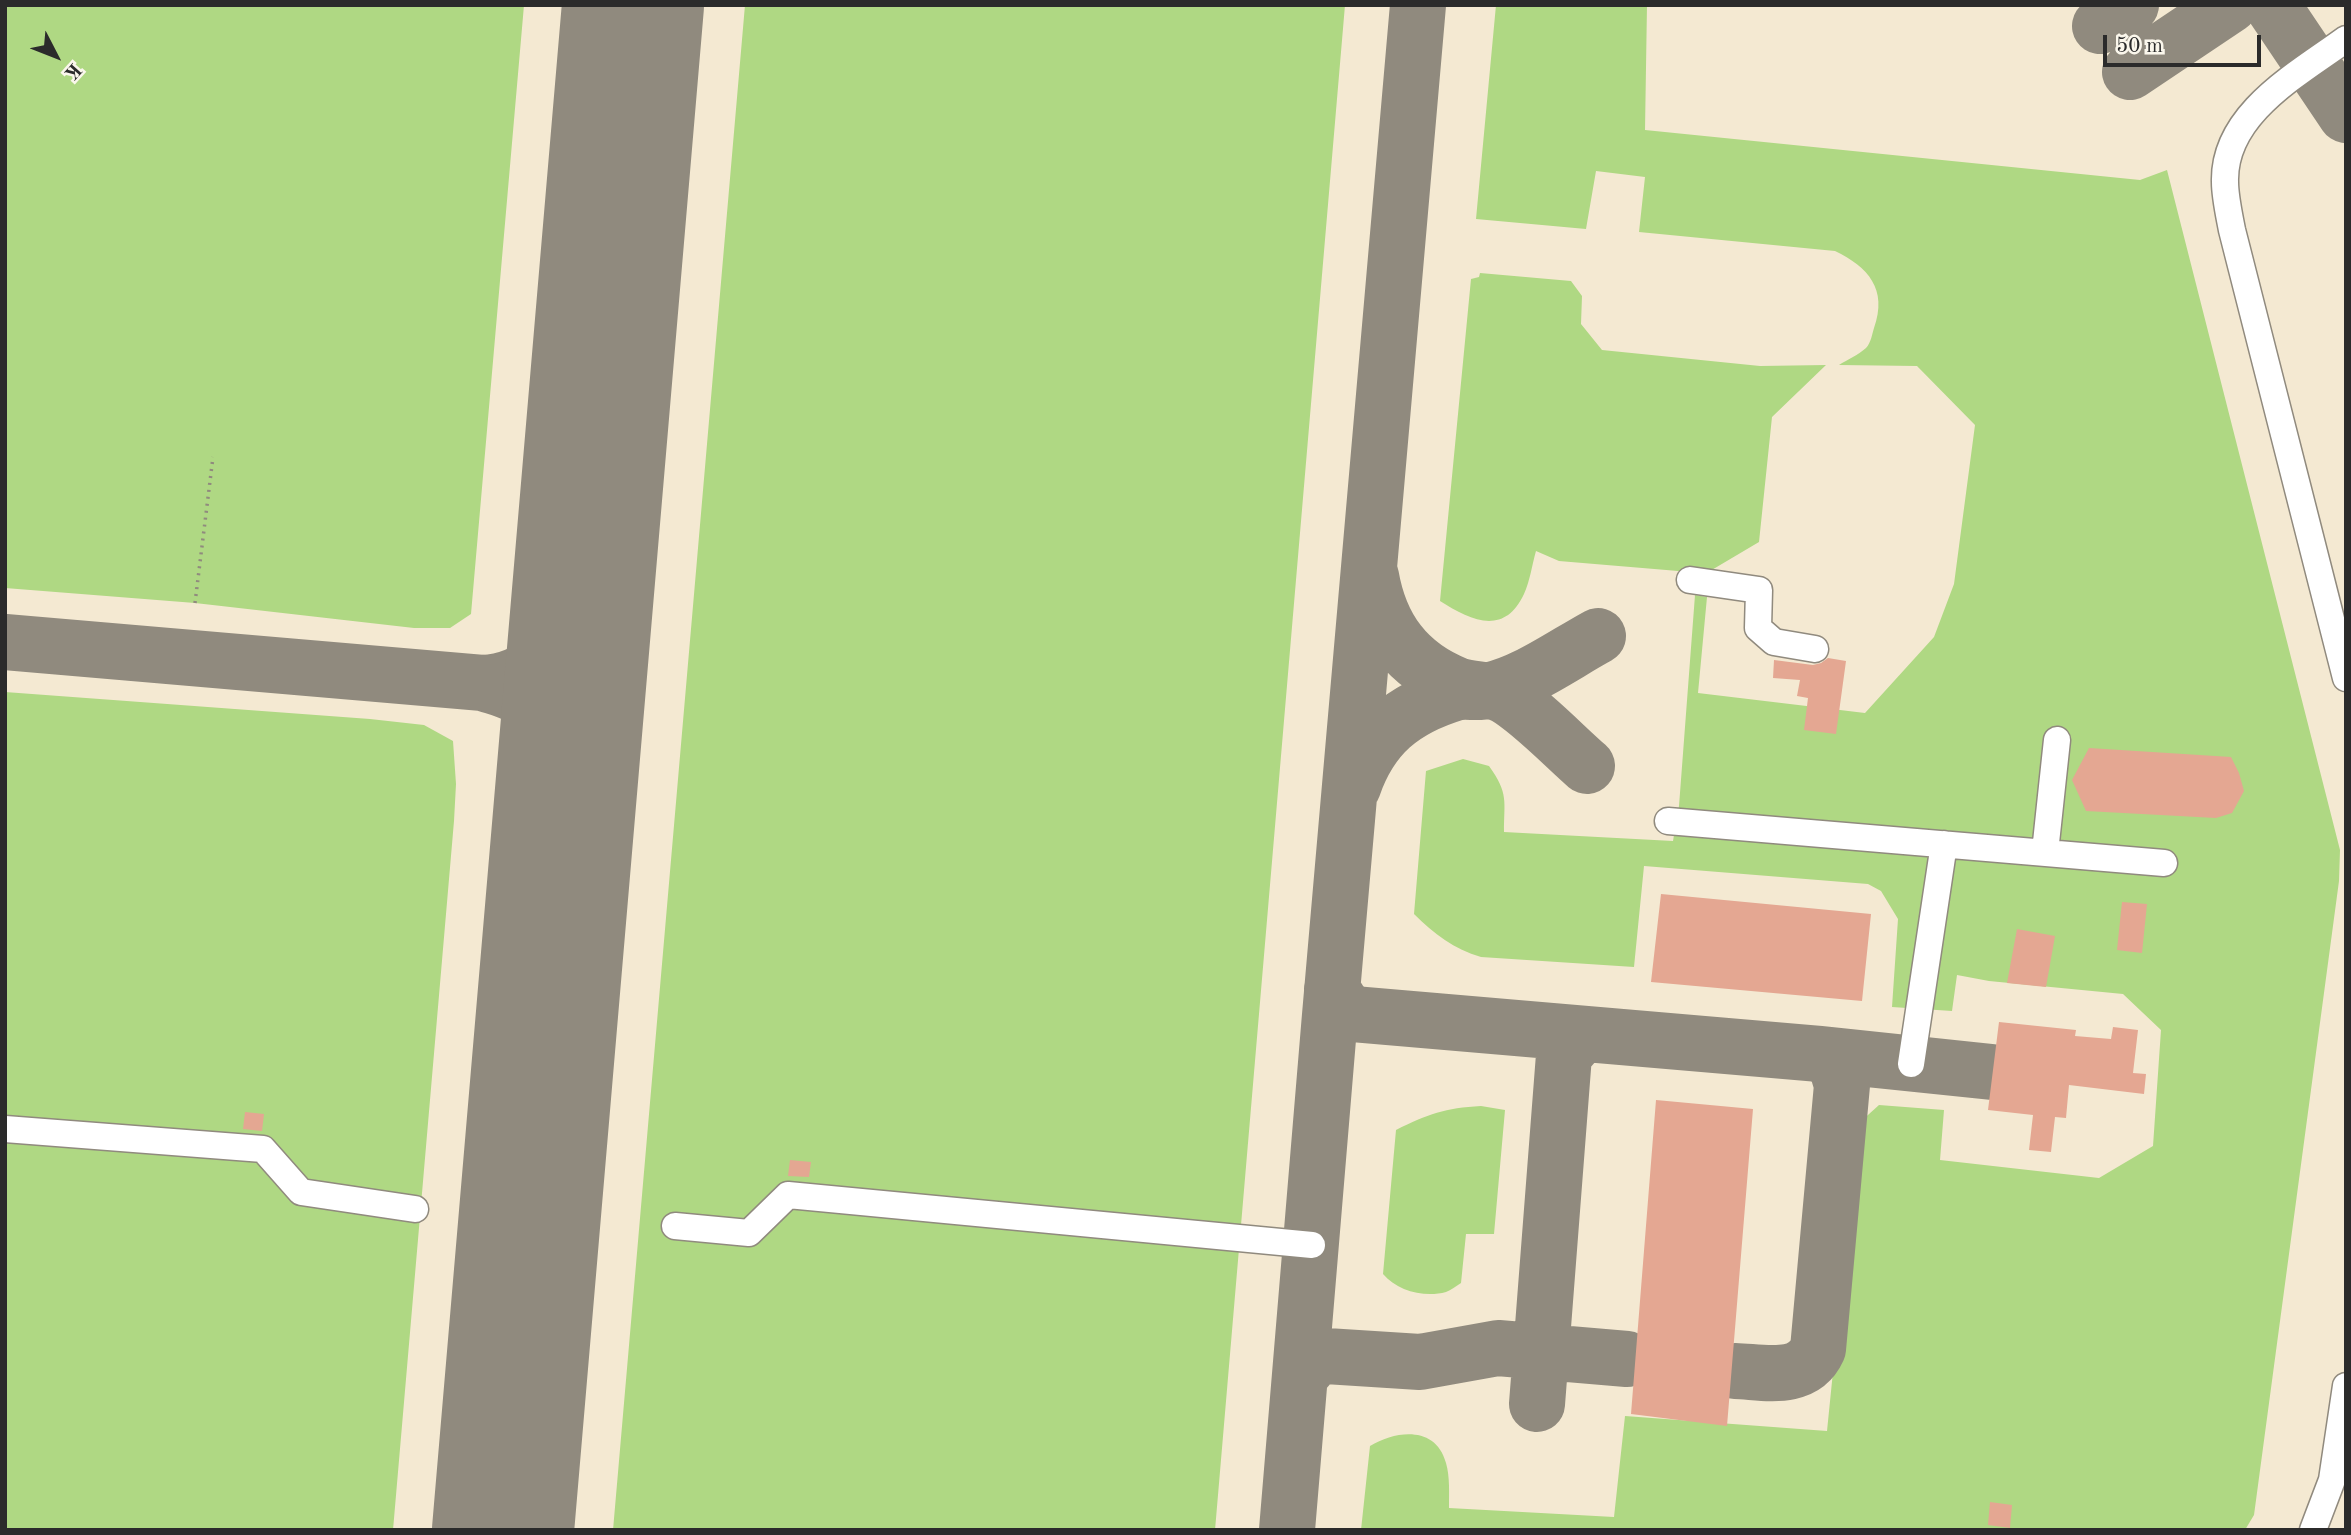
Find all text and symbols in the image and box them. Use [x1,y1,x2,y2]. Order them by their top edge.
north arrow [21,21,91,91]
scale bar [2106,21,2264,65]
text: 50 m [2116,36,2163,57]
text: K [60,59,84,82]

